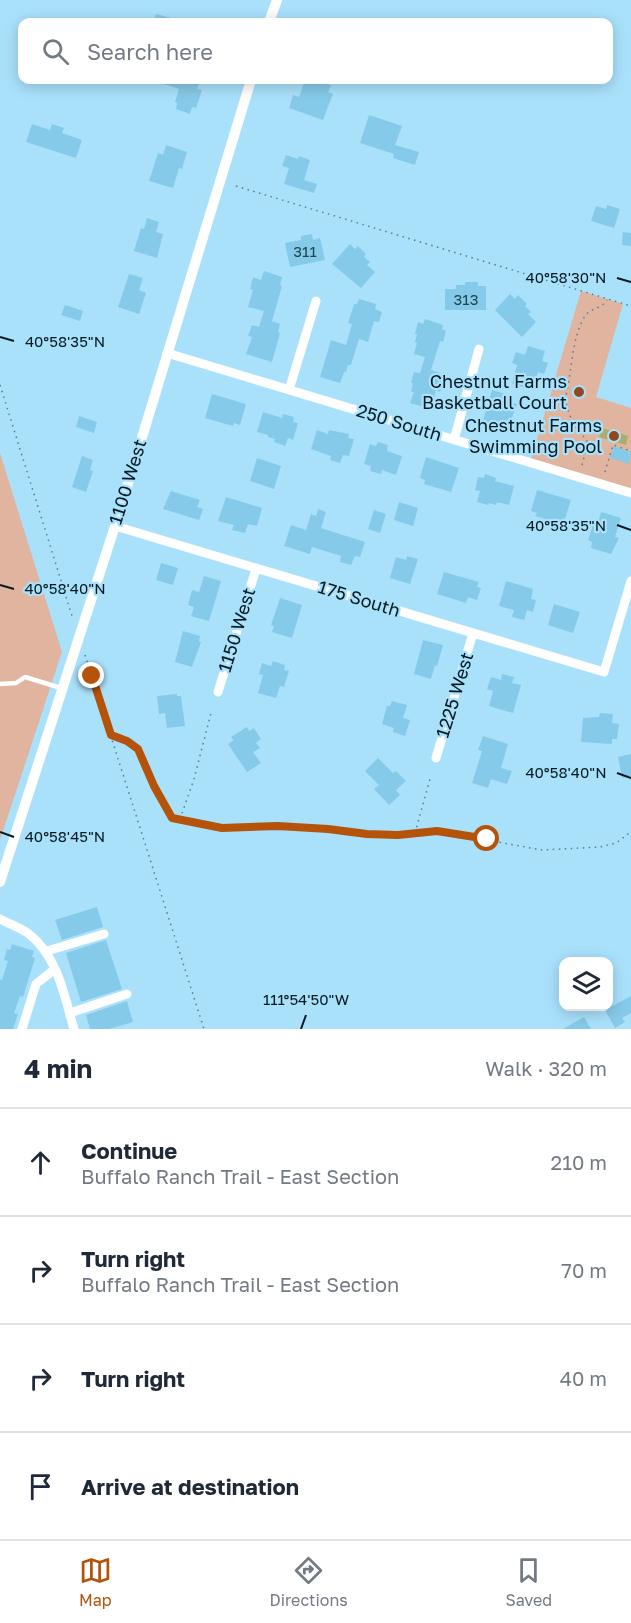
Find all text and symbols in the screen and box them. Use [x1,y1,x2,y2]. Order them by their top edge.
search box [18,18,613,84]
icon: search [39,35,72,68]
text: Search here [87,38,213,65]
house number: 311 [293,242,317,260]
text: 40°58'30"N [526,268,606,286]
house number: 313 [454,290,478,308]
text: 40°58'35"N [25,332,105,350]
place label: Chestnut Farms Basketball Court [422,370,567,413]
marker: Chestnut Farms Basketball Court [572,385,586,399]
street label: 250 South [354,399,445,445]
place label: Chestnut Farms Swimming Pool [465,414,602,457]
marker: Chestnut Farms Swimming Pool [607,429,621,443]
street label: 1100 West [104,436,150,527]
text: 40°58'35"N [526,516,606,534]
street label: 175 South [316,575,403,621]
text: 40°58'40"N [24,579,106,597]
street label: 1150 West [213,585,259,675]
street label: 1225 West [431,649,477,740]
route end [78,662,104,688]
text: 40°58'40"N [525,763,607,781]
route start [473,825,499,851]
text: 40°58'45"N [25,827,105,845]
map controls [559,957,613,1011]
button: layers [559,957,613,1011]
text: 111°54'50"W [263,990,349,1008]
text: 4 min [24,1053,92,1084]
text: Walk · 320 m [485,1056,607,1080]
text: Continue [81,1137,177,1164]
icon: ahead [24,1146,57,1179]
text: 210 m [551,1150,607,1174]
text: Buffalo Ranch Trail - East Section [81,1164,399,1188]
text: Turn right [81,1245,185,1272]
icon: right [24,1254,57,1287]
text: 70 m [561,1258,607,1282]
text: Buffalo Ranch Trail - East Section [81,1272,399,1296]
icon: right [24,1362,57,1395]
text: Turn right [81,1365,185,1392]
text: 40 m [560,1366,607,1390]
icon: arrive [24,1470,57,1503]
text: Arrive at destination [81,1473,299,1500]
tab: Map [79,1554,112,1610]
tab: Directions [270,1554,348,1610]
tab: Saved [505,1554,552,1610]

